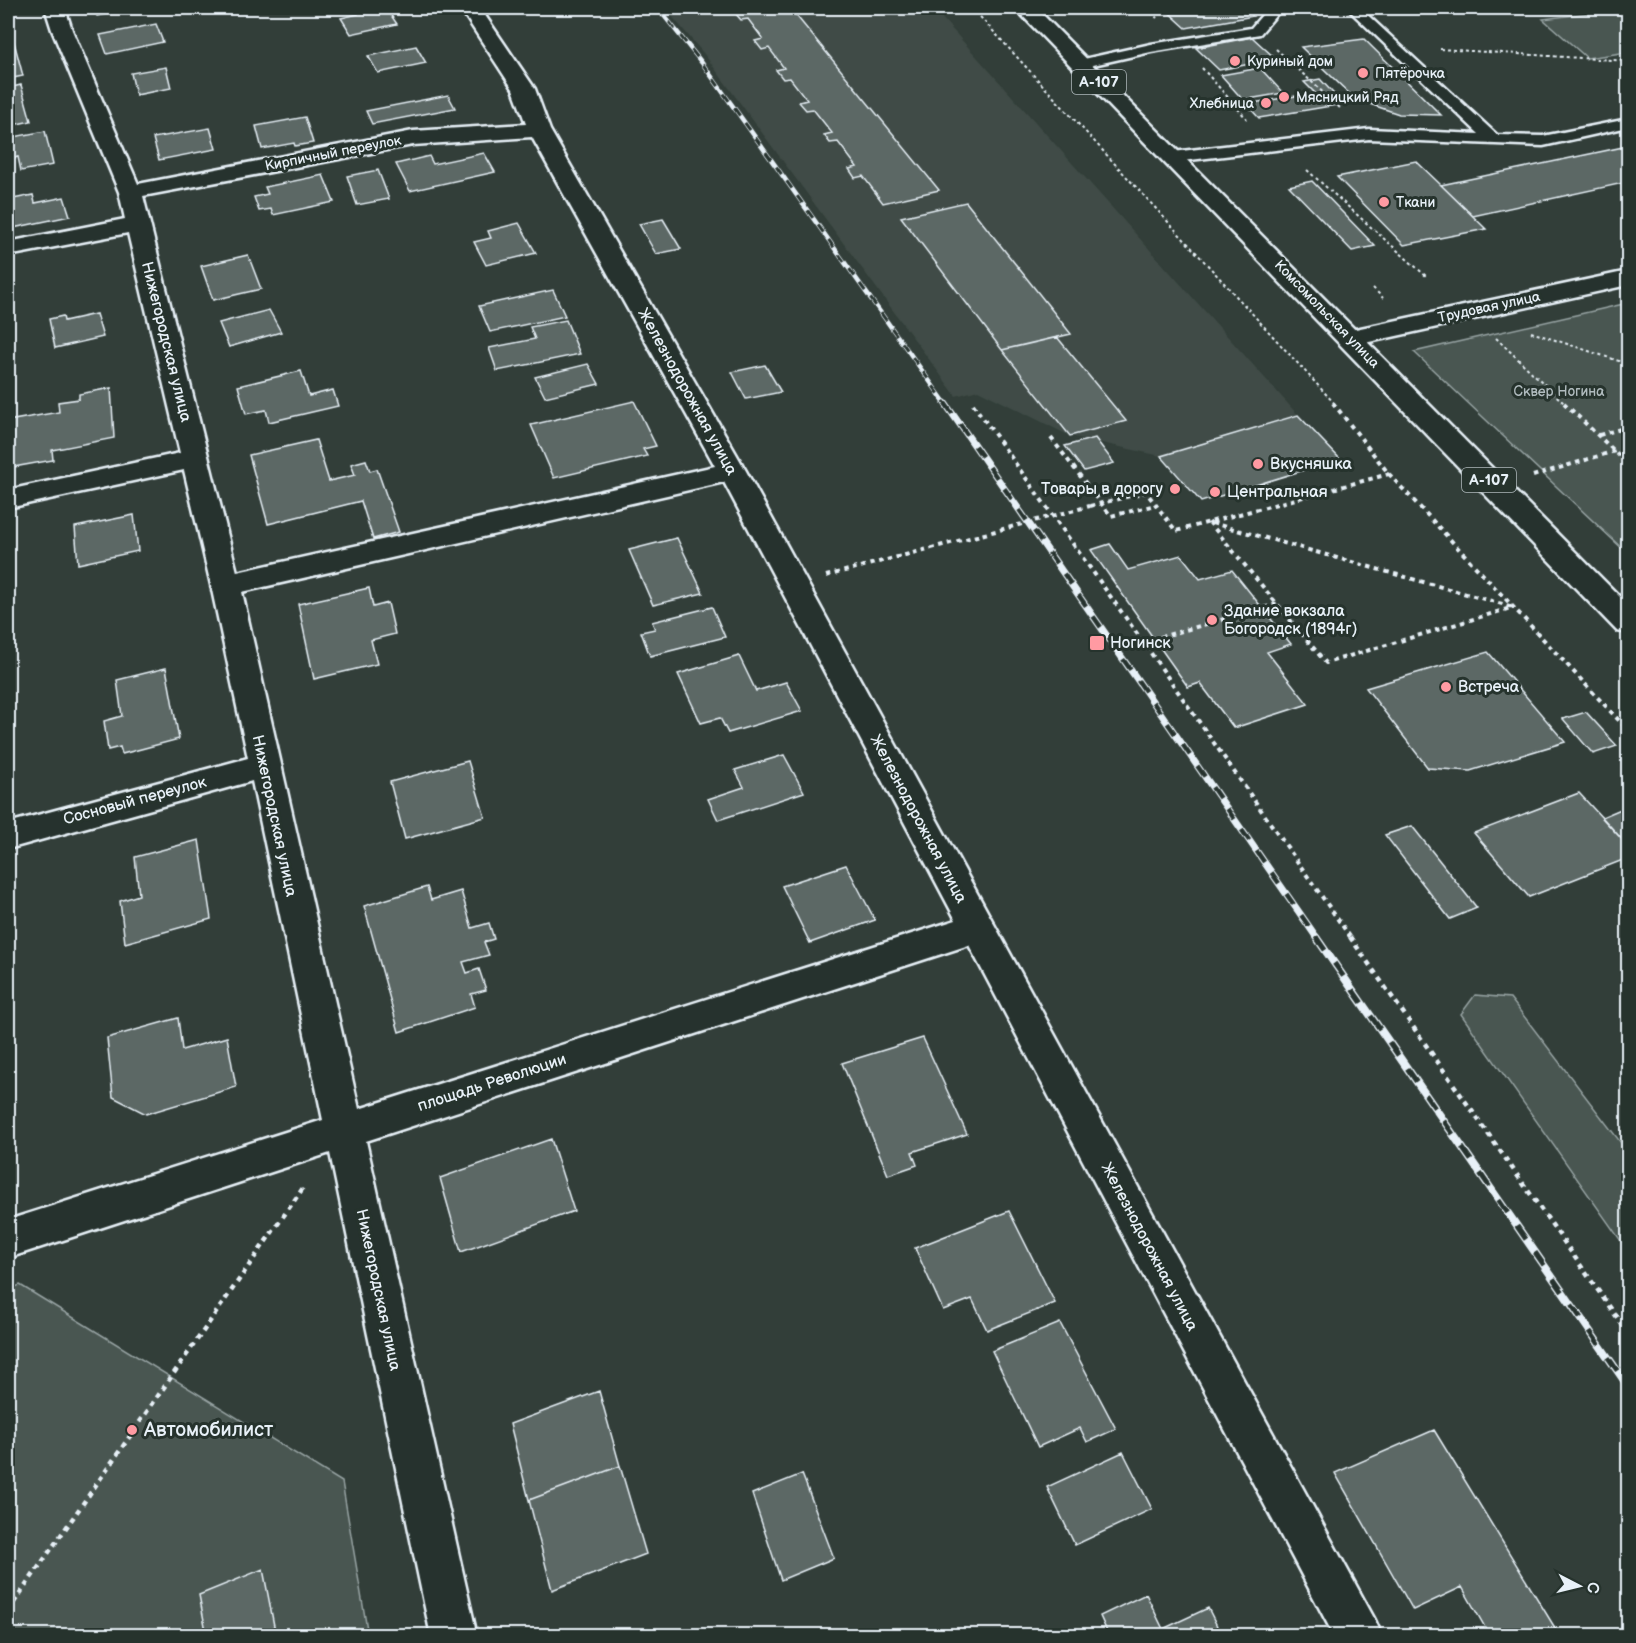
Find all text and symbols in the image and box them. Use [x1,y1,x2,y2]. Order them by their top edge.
place label: Куриный дом [1247,53,1333,70]
marker: Куриный дом [1228,54,1242,68]
place label: Пятёрочка [1375,65,1446,82]
marker: Пятёрочка [1356,66,1370,80]
road number: А-107 [1072,70,1126,94]
place label: Мясницкий Ряд [1296,89,1399,106]
marker: Мясницкий Ряд [1277,90,1291,104]
place label: Хлебница [1190,95,1255,112]
marker: Хлебница [1259,96,1273,110]
street label: Кирпичный переулок [263,131,403,175]
place label: Ткани [1396,194,1435,211]
marker: Ткани [1377,195,1391,209]
street label: Комсомольская улица [1271,256,1384,372]
street label: Нижегородская улица [137,260,195,425]
street label: Трудовая улица [1436,288,1542,326]
street label: Железнодорожная улица [633,305,741,479]
park label: Сквер Ногина [1514,383,1605,400]
place label: Вкусняшка [1270,455,1352,474]
marker: Вкусняшка [1251,457,1265,471]
road number: А-107 [1462,468,1516,492]
place label: Товары в дорогу [1041,480,1164,499]
marker: Товары в дорогу [1168,482,1182,496]
place label: Центральная [1227,483,1328,502]
marker: Центральная [1208,485,1222,499]
place label: Здание вокзала Богородск (1894г) [1224,602,1358,639]
marker: Здание вокзала Богородск (1894г) [1205,613,1219,627]
marker: Ногинск [1088,634,1106,652]
place label: Ногинск [1110,634,1171,653]
place label: Встреча [1458,678,1520,697]
marker: Встреча [1439,680,1453,694]
street label: Железнодорожная улица [866,732,971,907]
street label: Нижегородская улица [248,733,301,899]
street label: Сосновый переулок [61,773,209,829]
street label: площадь Революции [415,1050,569,1116]
street label: Железнодорожная улица [1097,1160,1202,1335]
street label: Нижегородская улица [352,1207,405,1373]
place label: Автомобилист [143,1418,274,1442]
marker: Автомобилист [125,1423,139,1437]
north arrow [1549,1556,1609,1616]
text: С [1582,1581,1603,1594]

